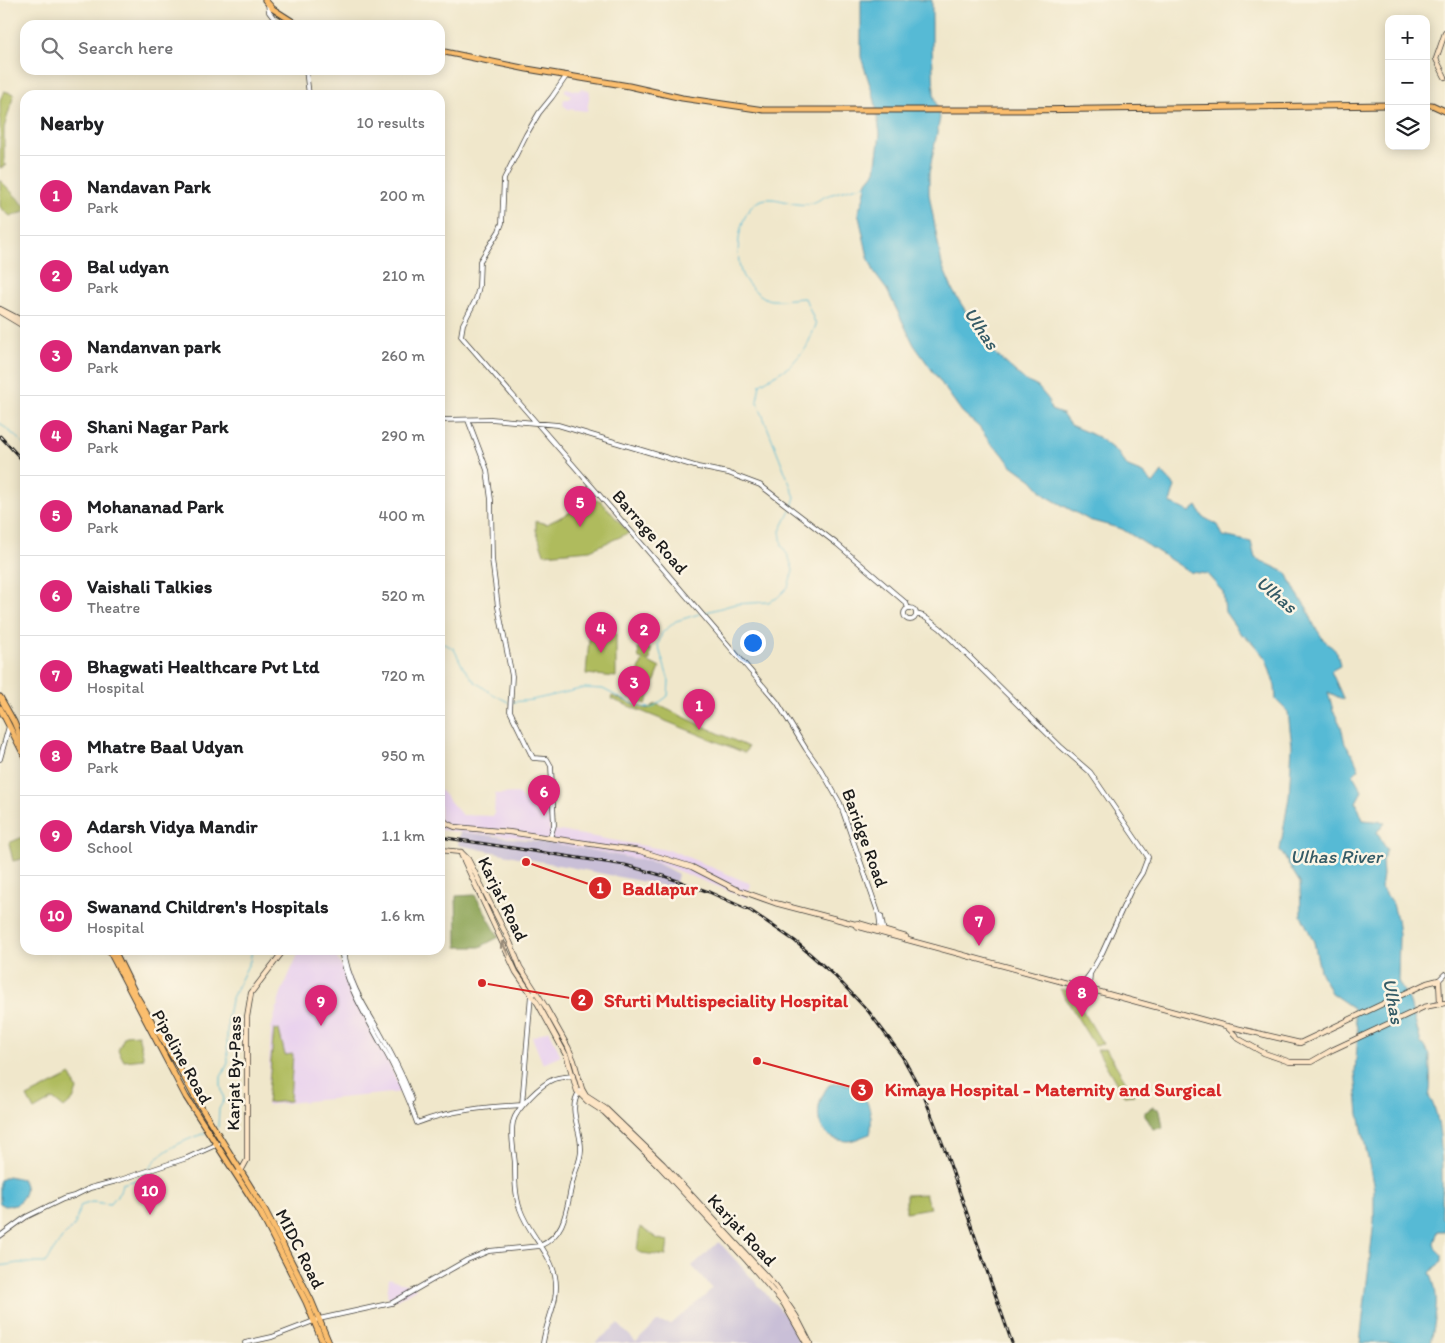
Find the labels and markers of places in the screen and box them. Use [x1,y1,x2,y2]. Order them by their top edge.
pin: 5 [564,486,596,527]
pin: 4 [585,612,617,653]
pin: 2 [628,613,660,654]
pin: 3 [618,666,650,707]
pin: 1 [683,689,715,730]
pin: 6 [528,775,560,816]
callout: Badlapur [587,871,708,905]
pin: 7 [963,905,995,946]
pin: 8 [1066,976,1098,1017]
callout: Sfurti Multispeciality Hospital [569,983,858,1017]
pin: 9 [305,985,337,1026]
callout: Kimaya Hospital - Maternity and Surgical [850,1073,1231,1107]
pin: 10 [134,1174,166,1215]

